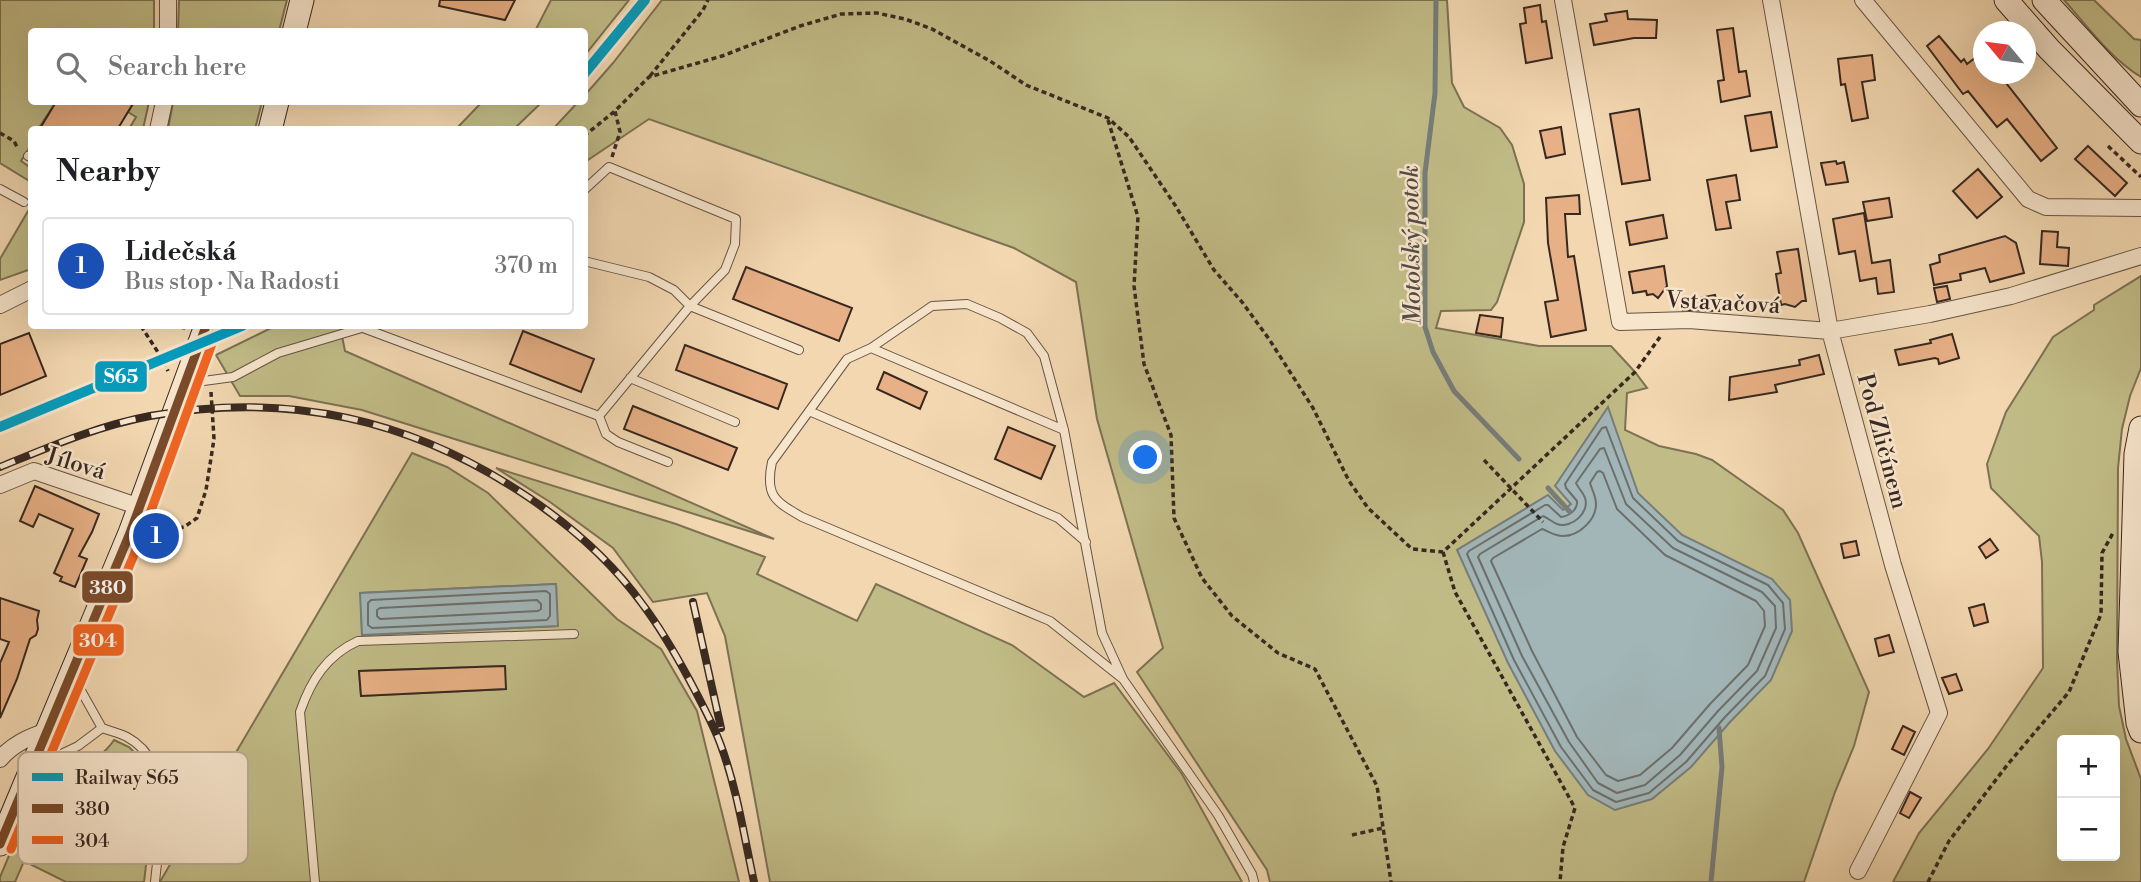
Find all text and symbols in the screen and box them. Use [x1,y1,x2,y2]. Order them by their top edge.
north arrow [1973,21,2036,84]
search box [28,28,588,105]
icon: search [52,48,90,86]
text: Search here [108,51,247,83]
text: Nearby [56,153,160,191]
water label: Motolský potok [1396,165,1428,325]
text: Lidečská [125,236,236,268]
text: 1 [75,252,87,280]
text: 370 m [495,252,558,280]
text: Bus stop · Na Radosti [125,268,340,296]
street label: Vstavačová [1664,286,1781,320]
line badge: S65 [94,360,148,393]
text: S65 [104,365,138,389]
street label: Pod Zličínem [1851,371,1914,512]
your location [1128,440,1162,474]
street label: Jílová [42,441,109,486]
pin: 1 [133,510,179,562]
line badge: 380 [81,570,134,604]
text: 380 [89,576,127,600]
line badge: 304 [72,623,125,657]
text: 304 [79,629,117,653]
map controls [2057,735,2120,861]
button: + [2057,735,2120,798]
legend [18,752,248,864]
text: Railway S65 [75,766,179,790]
text: 380 [75,797,110,821]
button: − [2057,798,2120,861]
text: 304 [75,829,109,853]

